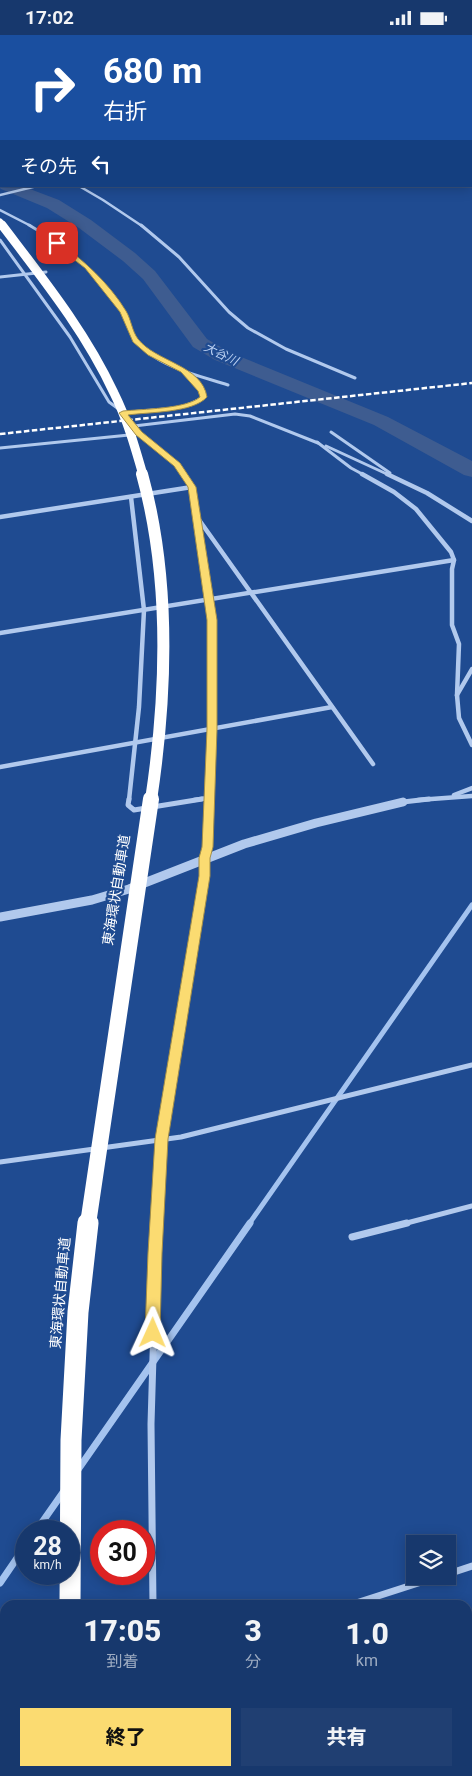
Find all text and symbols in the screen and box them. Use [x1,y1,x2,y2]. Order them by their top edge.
text: 17:02 [25,6,74,29]
text: 680 m [103,51,202,92]
icon: right [20,55,85,120]
text: 右折 [103,99,147,124]
icon: left [87,150,115,178]
text: その先 [20,155,77,178]
pin [36,222,78,264]
icon: arrive [43,229,71,257]
water label: 大谷川 [202,340,242,369]
street label: 東海環状自動車道 [99,833,133,947]
street label: 東海環状自動車道 [47,1237,73,1349]
position arrow [126,1306,178,1358]
speed limit sign: 30 [90,1520,155,1585]
text: 28 [33,1532,62,1561]
map controls [406,1535,456,1585]
button: layers [406,1535,456,1585]
text: km/h [33,1558,62,1572]
text: 17:05 [83,1613,161,1648]
text: 3 [245,1613,262,1648]
text: 1.0 [345,1616,389,1651]
text: km [356,1651,378,1670]
text: 到着 [106,1652,138,1671]
text: 分 [245,1652,261,1671]
button: 終了 [20,1708,231,1766]
button: 共有 [241,1708,452,1766]

